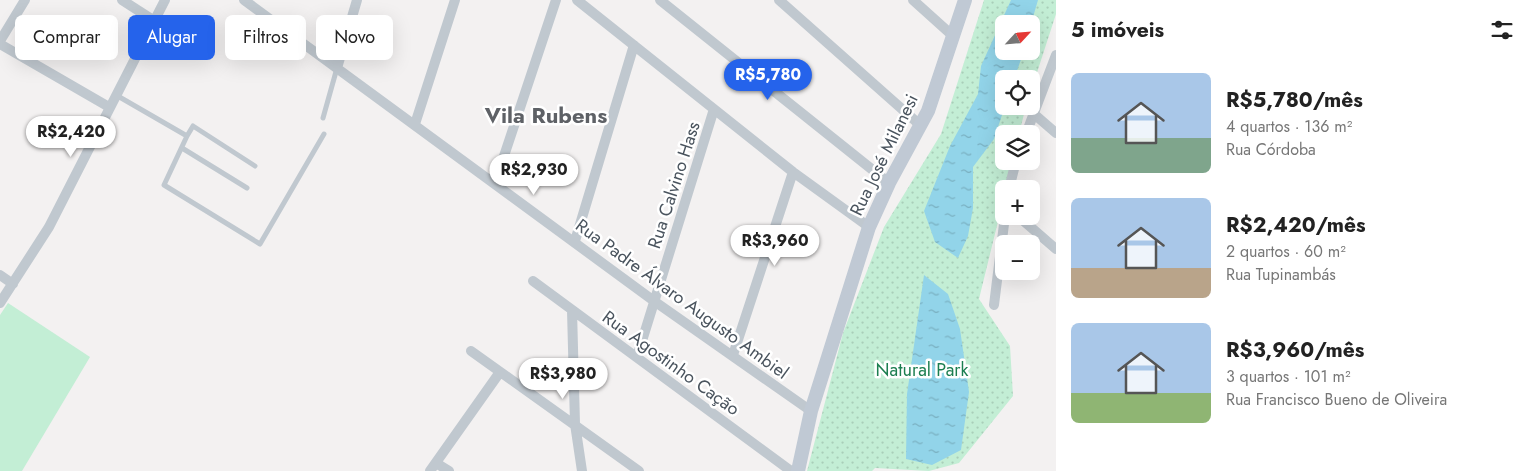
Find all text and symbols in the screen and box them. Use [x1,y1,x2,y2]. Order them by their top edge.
chip: Comprar [15,15,118,60]
chip: Alugar [128,15,215,60]
chip: Filtros [225,15,306,60]
chip: Novo [316,15,393,60]
north arrow [995,15,1040,60]
map controls [995,15,1040,280]
text: 5 imóveis [1071,15,1164,45]
icon: filters [1488,16,1516,44]
pin: R$5,780 [722,58,814,101]
text: R$5,780 [735,63,801,86]
button: locate [995,70,1040,115]
text: R$5,780/mês [1226,85,1363,115]
street label: Rua José Milanesi [843,90,925,220]
icon: home [1111,93,1171,153]
district label: Vila Rubens [484,99,607,131]
text: 4 quartos · 136 m² [1226,115,1352,138]
pin: R$2,420 [25,116,117,158]
street label: Rua Calvino Hass [641,118,707,252]
text: R$2,420 [37,120,105,143]
button: layers [995,125,1040,170]
text: Rua Córdoba [1226,138,1316,161]
pin: R$2,930 [488,154,580,196]
text: R$2,930 [500,158,568,181]
button: + [995,180,1040,225]
text: R$2,420/mês [1226,210,1366,240]
street label: Rua Padre Álvaro Augusto Ambiel [570,213,794,385]
icon: home [1111,218,1171,278]
pin: R$3,960 [729,224,821,267]
text: R$3,960 [741,229,809,252]
button: − [995,235,1040,280]
text: 2 quartos · 60 m² [1226,240,1346,263]
text: Rua Tupinambás [1226,263,1336,286]
street label: Rua Agostinho Cação [597,304,745,422]
text: R$3,960/mês [1226,335,1364,365]
icon: home [1111,343,1171,403]
park label: Natural Park [876,357,968,383]
pin: R$3,980 [517,358,609,400]
text: R$3,980 [530,362,596,385]
text: 3 quartos · 101 m² [1226,365,1350,388]
text: Rua Francisco Bueno de Oliveira [1226,388,1447,411]

